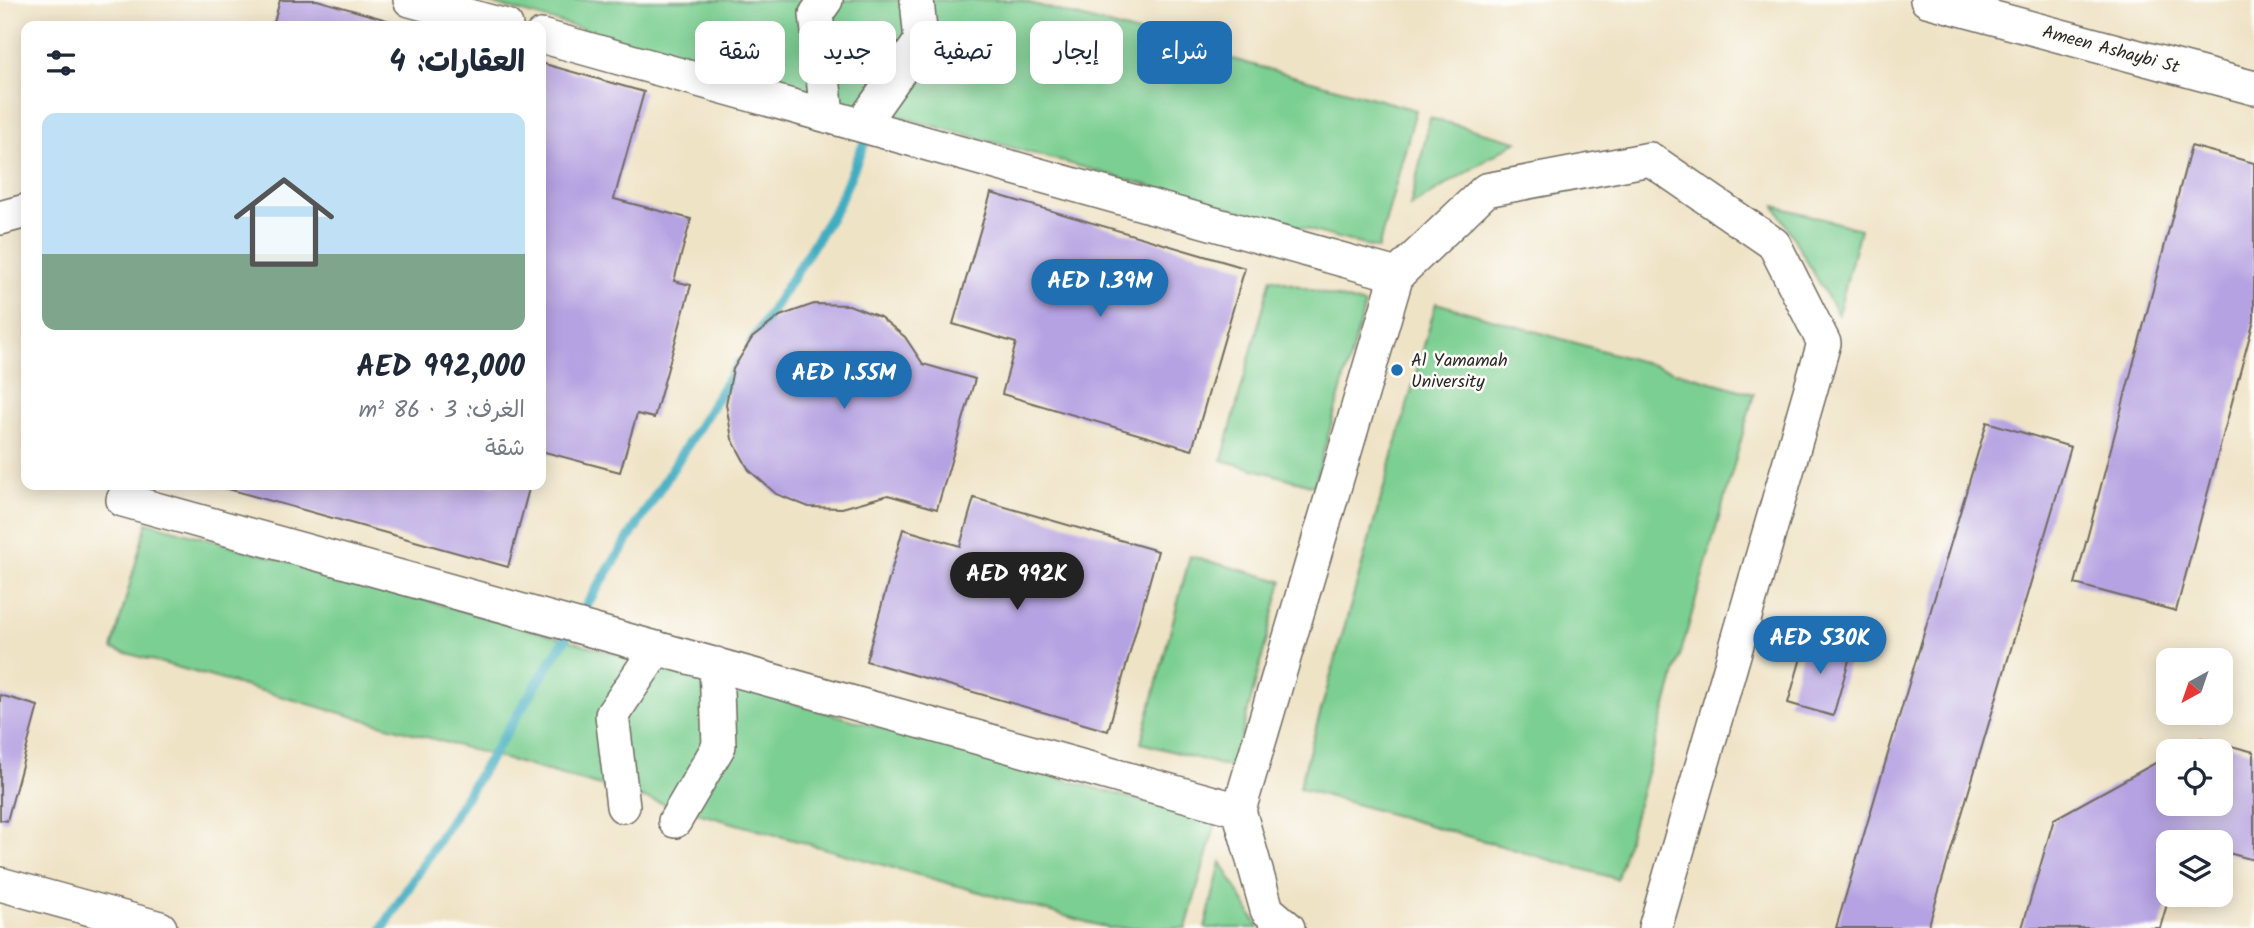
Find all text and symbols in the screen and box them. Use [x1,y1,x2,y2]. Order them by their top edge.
street label: Ameen Ashaybi St [2039,18,2183,83]
chip: شقة [695,21,785,84]
chip: جديد [799,21,896,84]
chip: تصفية [910,21,1016,84]
chip: إيجار [1030,21,1123,84]
chip: شراء [1137,21,1232,84]
text: العقارات: 4 [389,39,525,87]
icon: filters [42,44,80,82]
icon: home [221,159,347,285]
pin: AED 1.39M [1020,260,1180,319]
text: AED 1.39M [1047,264,1153,300]
text: AED 992,000 [356,344,525,392]
place label: Al Yamamah University [1411,347,1508,397]
pin: AED 1.55M [764,352,924,411]
text: AED 1.55M [792,356,896,392]
marker: Al Yamamah University [1389,362,1405,378]
text: الغرف: 3 · 86 m² [359,393,525,429]
text: شقة [485,431,525,467]
pin: AED 992K [945,552,1089,612]
text: AED 992K [966,557,1068,593]
pin: AED 530K [1748,616,1892,676]
text: AED 530K [1769,621,1871,657]
north arrow [2156,648,2233,724]
map controls [2156,648,2233,907]
button: locate [2156,739,2233,816]
button: layers [2156,830,2233,907]

